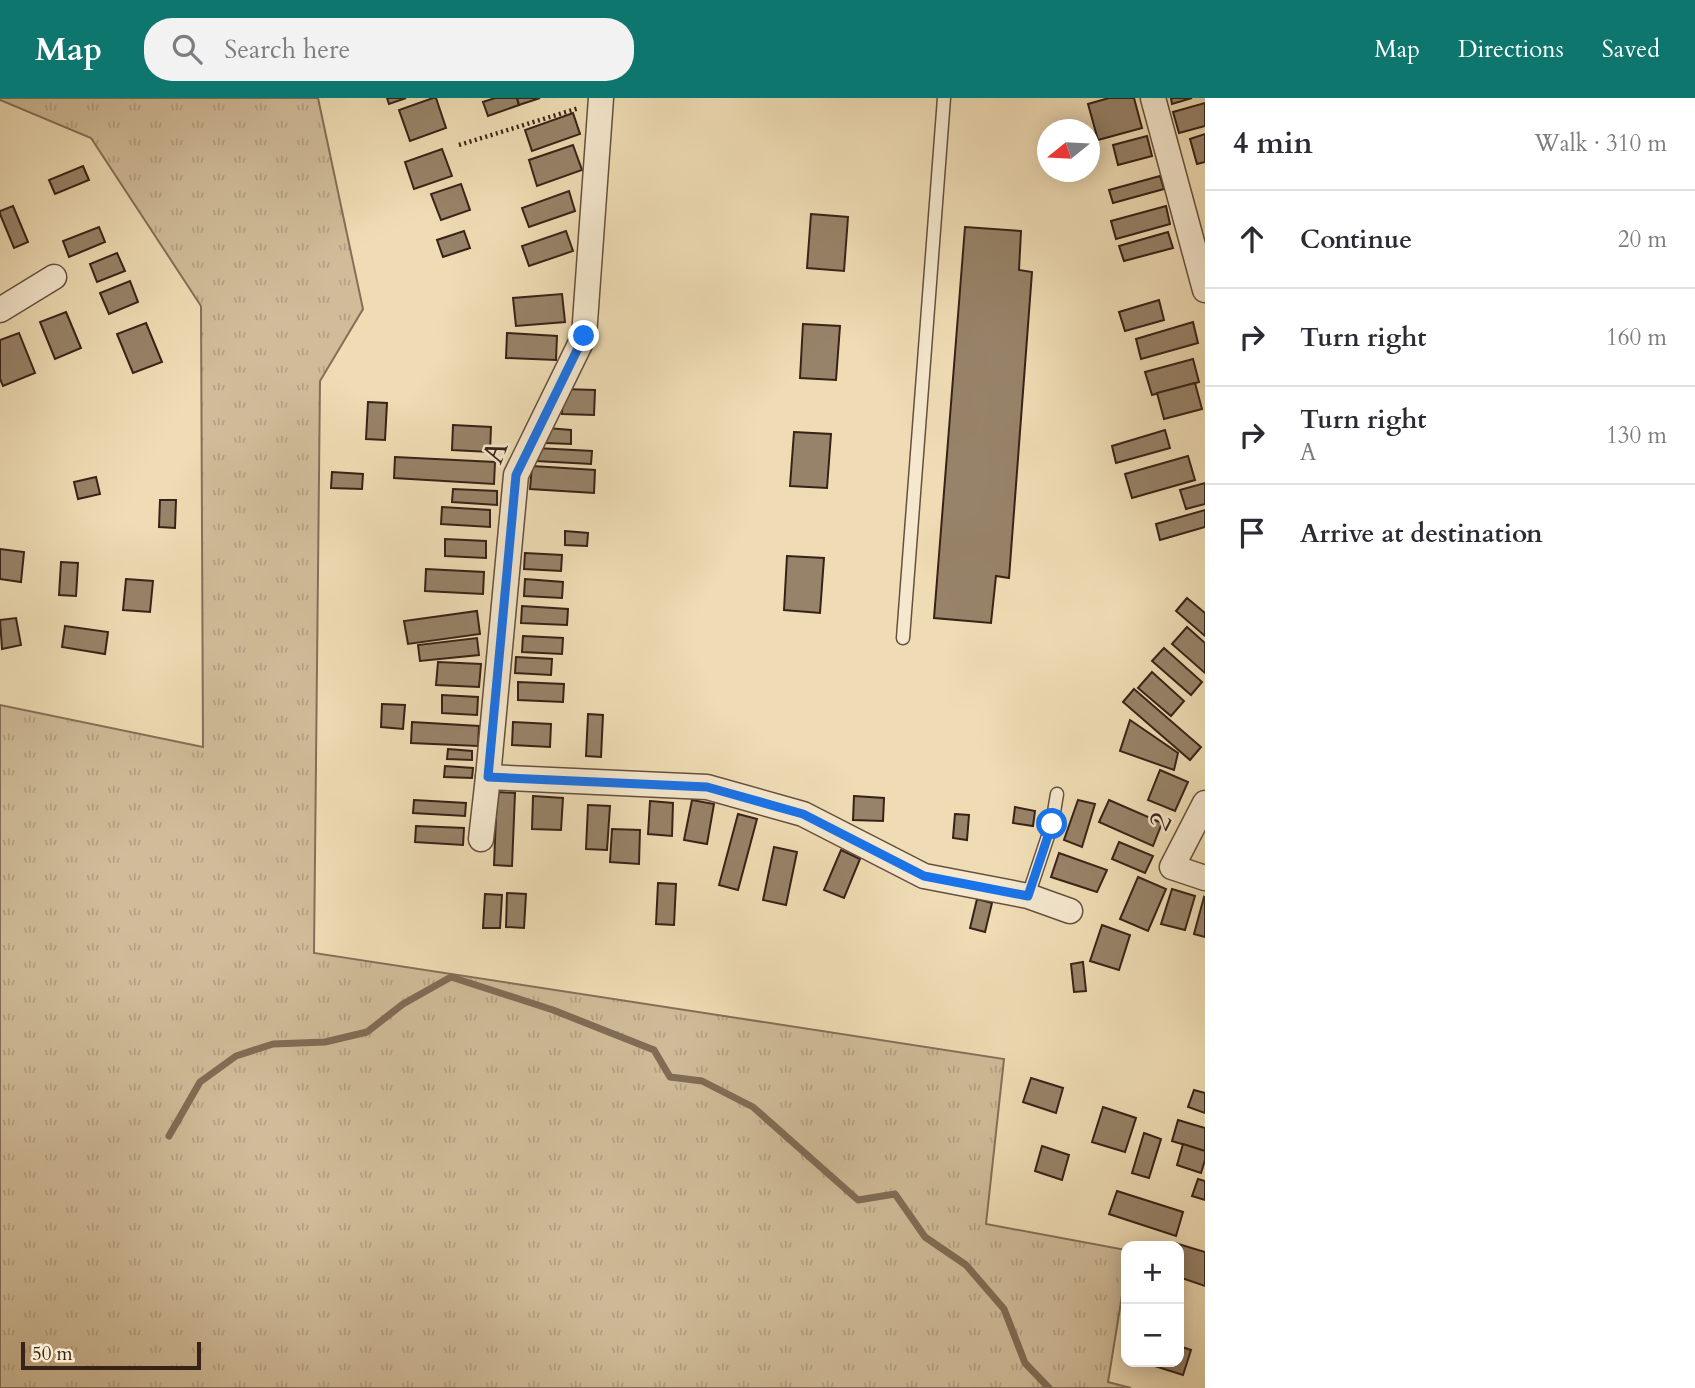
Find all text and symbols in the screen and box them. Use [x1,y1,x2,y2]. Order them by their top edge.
search box [144,18,634,81]
text: Map [35,27,102,72]
icon: search [168,30,206,68]
text: Search here [224,32,350,67]
text: Map [1374,33,1420,66]
text: Directions [1458,33,1564,66]
text: Saved [1602,33,1660,66]
north arrow [1037,119,1100,182]
text: 4 min [1233,123,1313,164]
text: Walk · 310 m [1534,128,1667,159]
icon: ahead [1233,220,1271,258]
text: Continue [1300,222,1412,257]
text: 20 m [1618,224,1667,255]
icon: right [1233,318,1271,356]
route end [568,320,599,351]
text: Turn right [1300,320,1427,355]
text: 160 m [1606,322,1667,353]
text: Turn right [1300,402,1427,437]
icon: right [1233,416,1271,454]
text: 130 m [1606,420,1667,451]
street label: A [473,434,519,469]
text: A [1300,437,1316,468]
icon: arrive [1233,514,1271,552]
text: Arrive at destination [1300,516,1543,551]
street label: 2 [1139,805,1182,837]
route start [1036,808,1067,839]
map controls [1121,1241,1184,1367]
button: + [1121,1241,1184,1304]
button: − [1121,1304,1184,1367]
scale bar [21,1339,201,1371]
text: 50 m [32,1341,73,1367]

